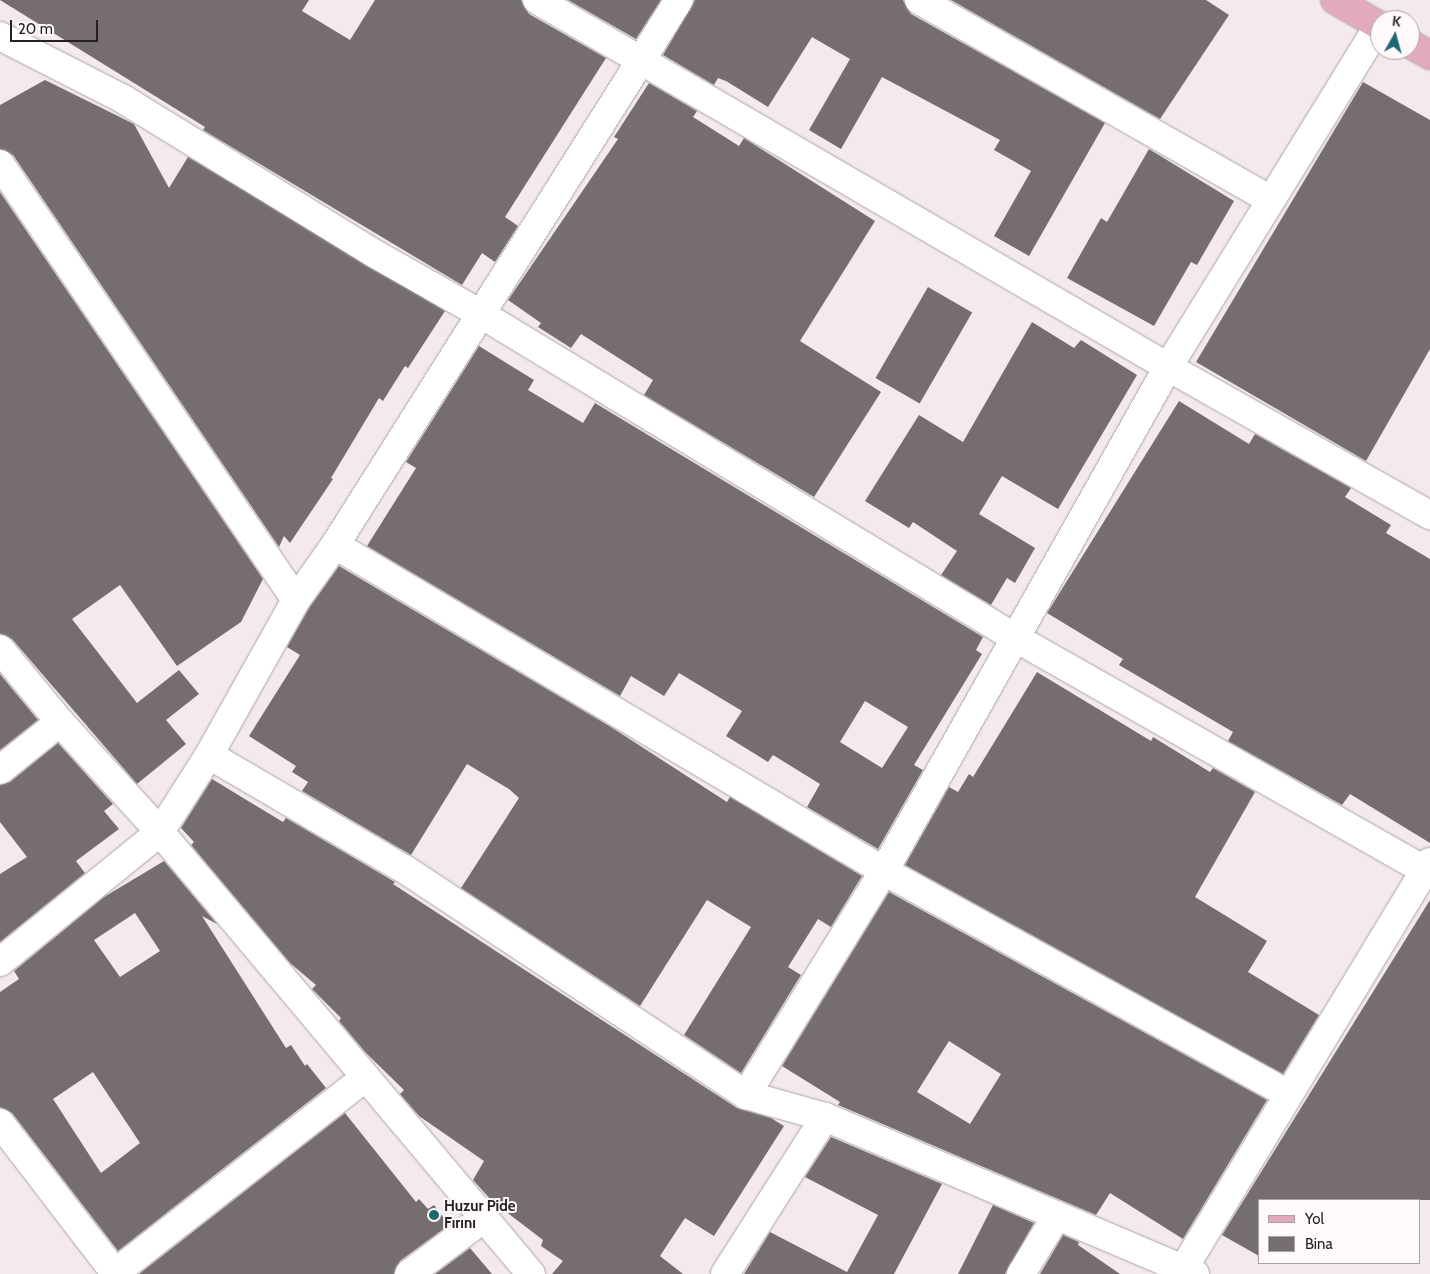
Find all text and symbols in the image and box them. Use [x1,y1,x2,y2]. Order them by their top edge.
scale bar [12,10,100,42]
north arrow [1370,10,1420,60]
text: K [1391,12,1402,31]
text: 20 m [18,20,53,38]
place label: Huzur Pide Fırını [444,1197,515,1232]
legend [1258,1199,1420,1264]
marker: Huzur Pide Fırını [428,1209,440,1221]
text: Yol [1305,1210,1324,1228]
text: Bina [1305,1235,1333,1253]

